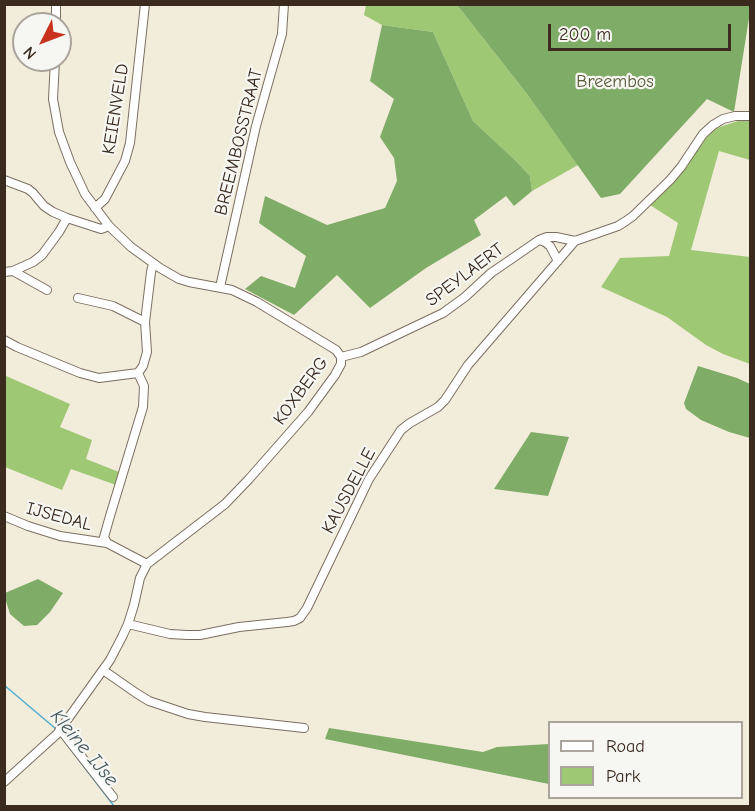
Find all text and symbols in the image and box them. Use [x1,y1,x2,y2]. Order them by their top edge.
north arrow [12,12,72,72]
scale bar [551,12,734,50]
text: 200 m [559,24,611,45]
text: N [20,43,40,63]
street label: KEIENVELD [98,62,134,156]
street label: BREEMBOSSTRAAT [210,66,268,218]
park label: Breembos [576,71,654,93]
street label: SPEYLAERT [422,239,508,311]
street label: KOXBERG [269,353,333,429]
street label: KAUSDELLE [317,444,381,538]
street label: IJSEDAL [24,498,94,536]
water label: Kleine IJse [45,705,123,791]
legend [548,721,743,799]
text: Road [606,736,645,757]
text: Park [606,766,640,787]

